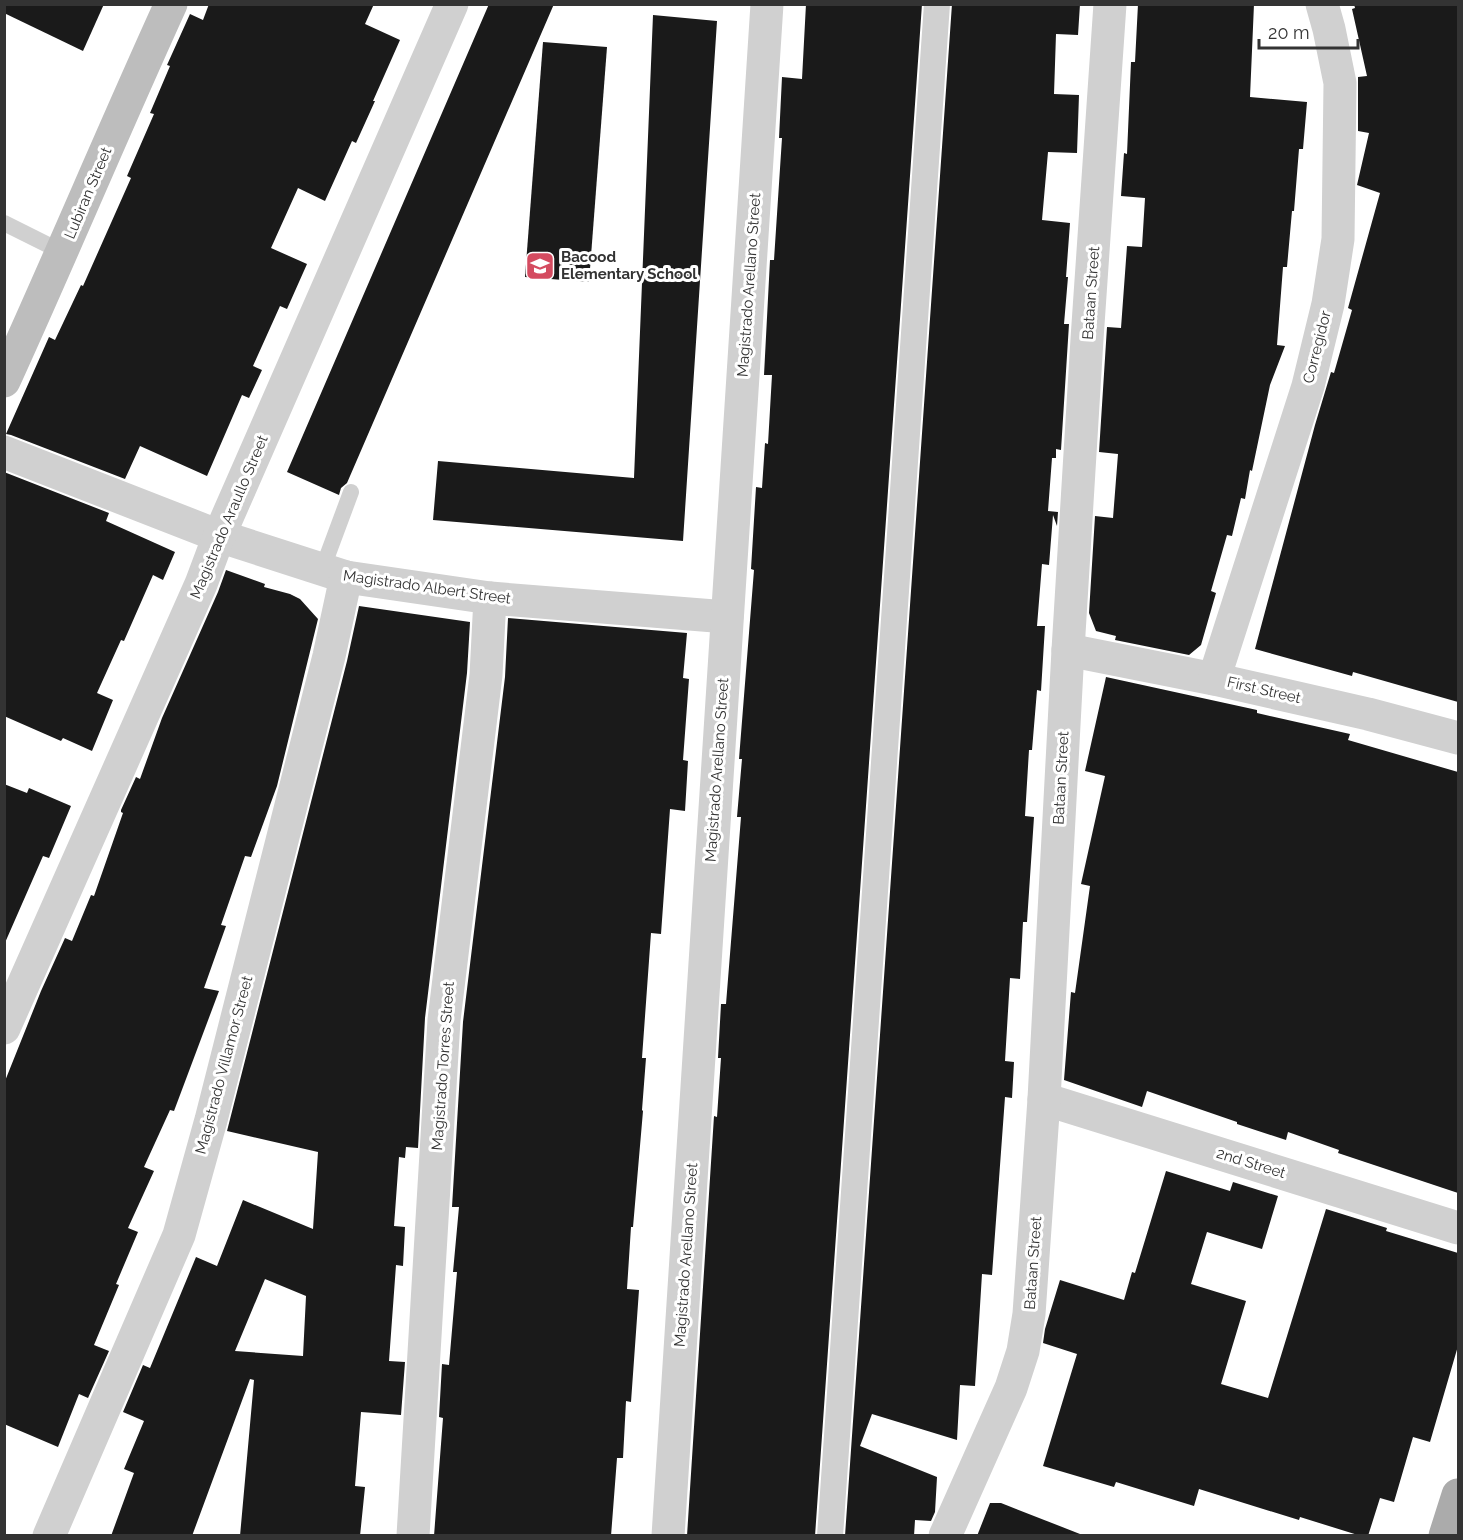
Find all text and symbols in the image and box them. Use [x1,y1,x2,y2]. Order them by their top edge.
scale bar [1259,12,1358,50]
text: 20 m [1268,22,1310,43]
street label: Lubiran Street [61,145,115,241]
street label: Magistrado Arellano Street [734,192,764,378]
street label: Bataan Street [1079,246,1103,340]
place label: Bacood Elementary School [561,248,697,283]
school or university icon: Bacood Elementary School [524,250,556,282]
street label: Corregidor [1299,308,1335,385]
street label: Magistrado Araullo Street [186,432,272,602]
street label: Magistrado Albert Street [342,566,512,608]
street label: First Street [1225,673,1303,707]
street label: Magistrado Arellano Street [702,677,732,863]
street label: Bataan Street [1050,731,1072,825]
street label: Magistrado Villamor Street [192,974,256,1156]
street label: Magistrado Torres Street [428,981,458,1151]
street label: 2nd Street [1214,1144,1288,1182]
street label: Magistrado Arellano Street [671,1162,701,1348]
street label: Bataan Street [1021,1216,1045,1310]

